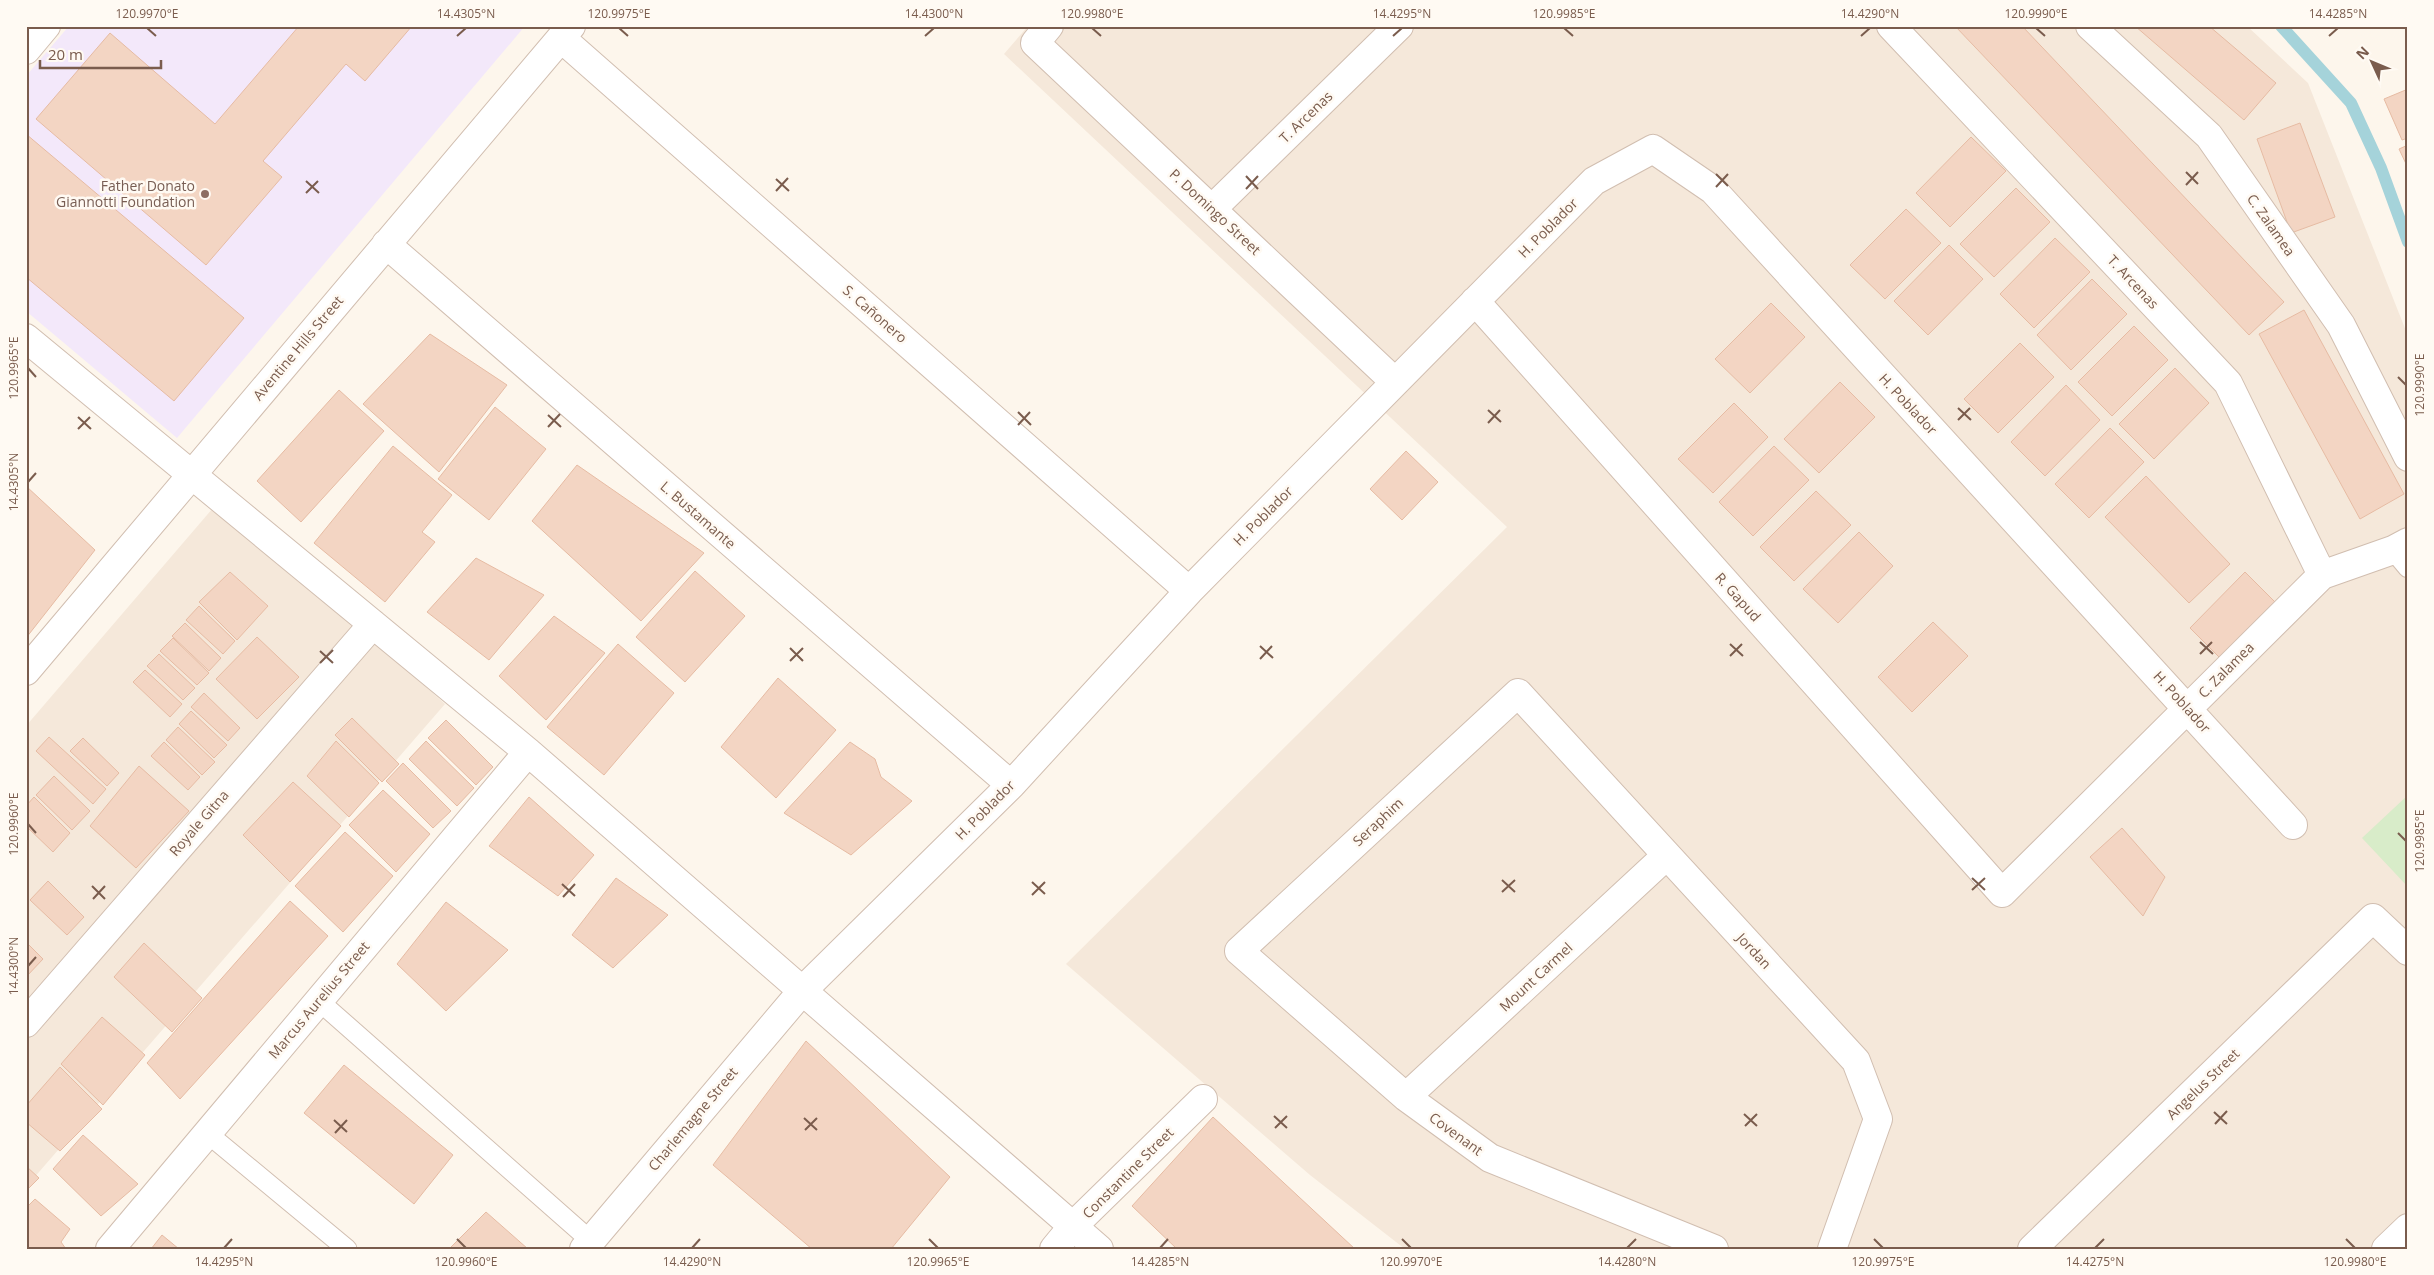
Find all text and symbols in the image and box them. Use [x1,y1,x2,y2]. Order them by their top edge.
text: 120.9970°E [116,5,179,22]
text: 14.4305°N [437,5,495,22]
text: 120.9975°E [588,5,651,22]
text: 14.4300°N [905,5,963,22]
text: 120.9980°E [1061,5,1124,22]
text: 14.4295°N [1373,5,1431,22]
text: 120.9985°E [1533,5,1596,22]
text: 14.4290°N [1841,5,1899,22]
text: 120.9990°E [2005,5,2068,22]
text: 14.4285°N [2309,5,2367,22]
scale bar [40,38,161,70]
north arrow [2346,38,2396,88]
text: N [2351,42,2373,63]
text: 20 m [48,44,83,64]
street label: T. Arcenas [1275,86,1337,147]
street label: P. Domingo Street [1166,164,1265,259]
place label: Father Donato Giannotti Foundation [56,176,195,211]
marker: Father Donato Giannotti Foundation [199,188,211,200]
street label: C. Zalamea [2243,190,2300,260]
street label: H. Poblador [1514,193,1582,262]
street label: T. Arcenas [2103,251,2163,313]
street label: S. Cañonero [839,280,911,347]
street label: Aventine Hills Street [248,291,347,404]
text: 120.9965°E [5,337,22,400]
text: 120.9990°E [2411,354,2428,417]
street label: H. Poblador [1875,369,1942,439]
text: 14.4305°N [5,453,22,511]
street label: L. Bustamante [657,477,740,553]
street label: H. Poblador [1229,481,1297,550]
street label: R. Gapud [1711,568,1765,625]
street label: C. Zalamea [2194,638,2258,702]
street label: H. Poblador [2150,667,2215,737]
street label: H. Poblador [951,775,1019,844]
street label: Royale Gitna [165,786,233,860]
text: 120.9960°E [5,793,22,856]
street label: Seraphim [1348,793,1407,850]
text: 120.9985°E [2411,810,2428,873]
street label: Jordan [1731,927,1776,973]
text: 14.4300°N [5,937,22,995]
street label: Marcus Aurelius Street [264,937,373,1062]
street label: Mount Carmel [1495,938,1576,1015]
street label: Angelus Street [2162,1044,2243,1123]
street label: Charlemagne Street [644,1063,742,1175]
street label: Covenant [1426,1108,1487,1160]
street label: Constantine Street [1078,1123,1177,1222]
text: 14.4295°N [195,1253,253,1270]
text: 120.9960°E [435,1253,498,1270]
text: 14.4290°N [663,1253,721,1270]
text: 120.9965°E [907,1253,970,1270]
text: 14.4285°N [1131,1253,1189,1270]
text: 120.9970°E [1380,1253,1443,1270]
text: 14.4280°N [1598,1253,1656,1270]
text: 120.9975°E [1852,1253,1915,1270]
text: 14.4275°N [2066,1253,2124,1270]
text: 120.9980°E [2324,1253,2387,1270]

